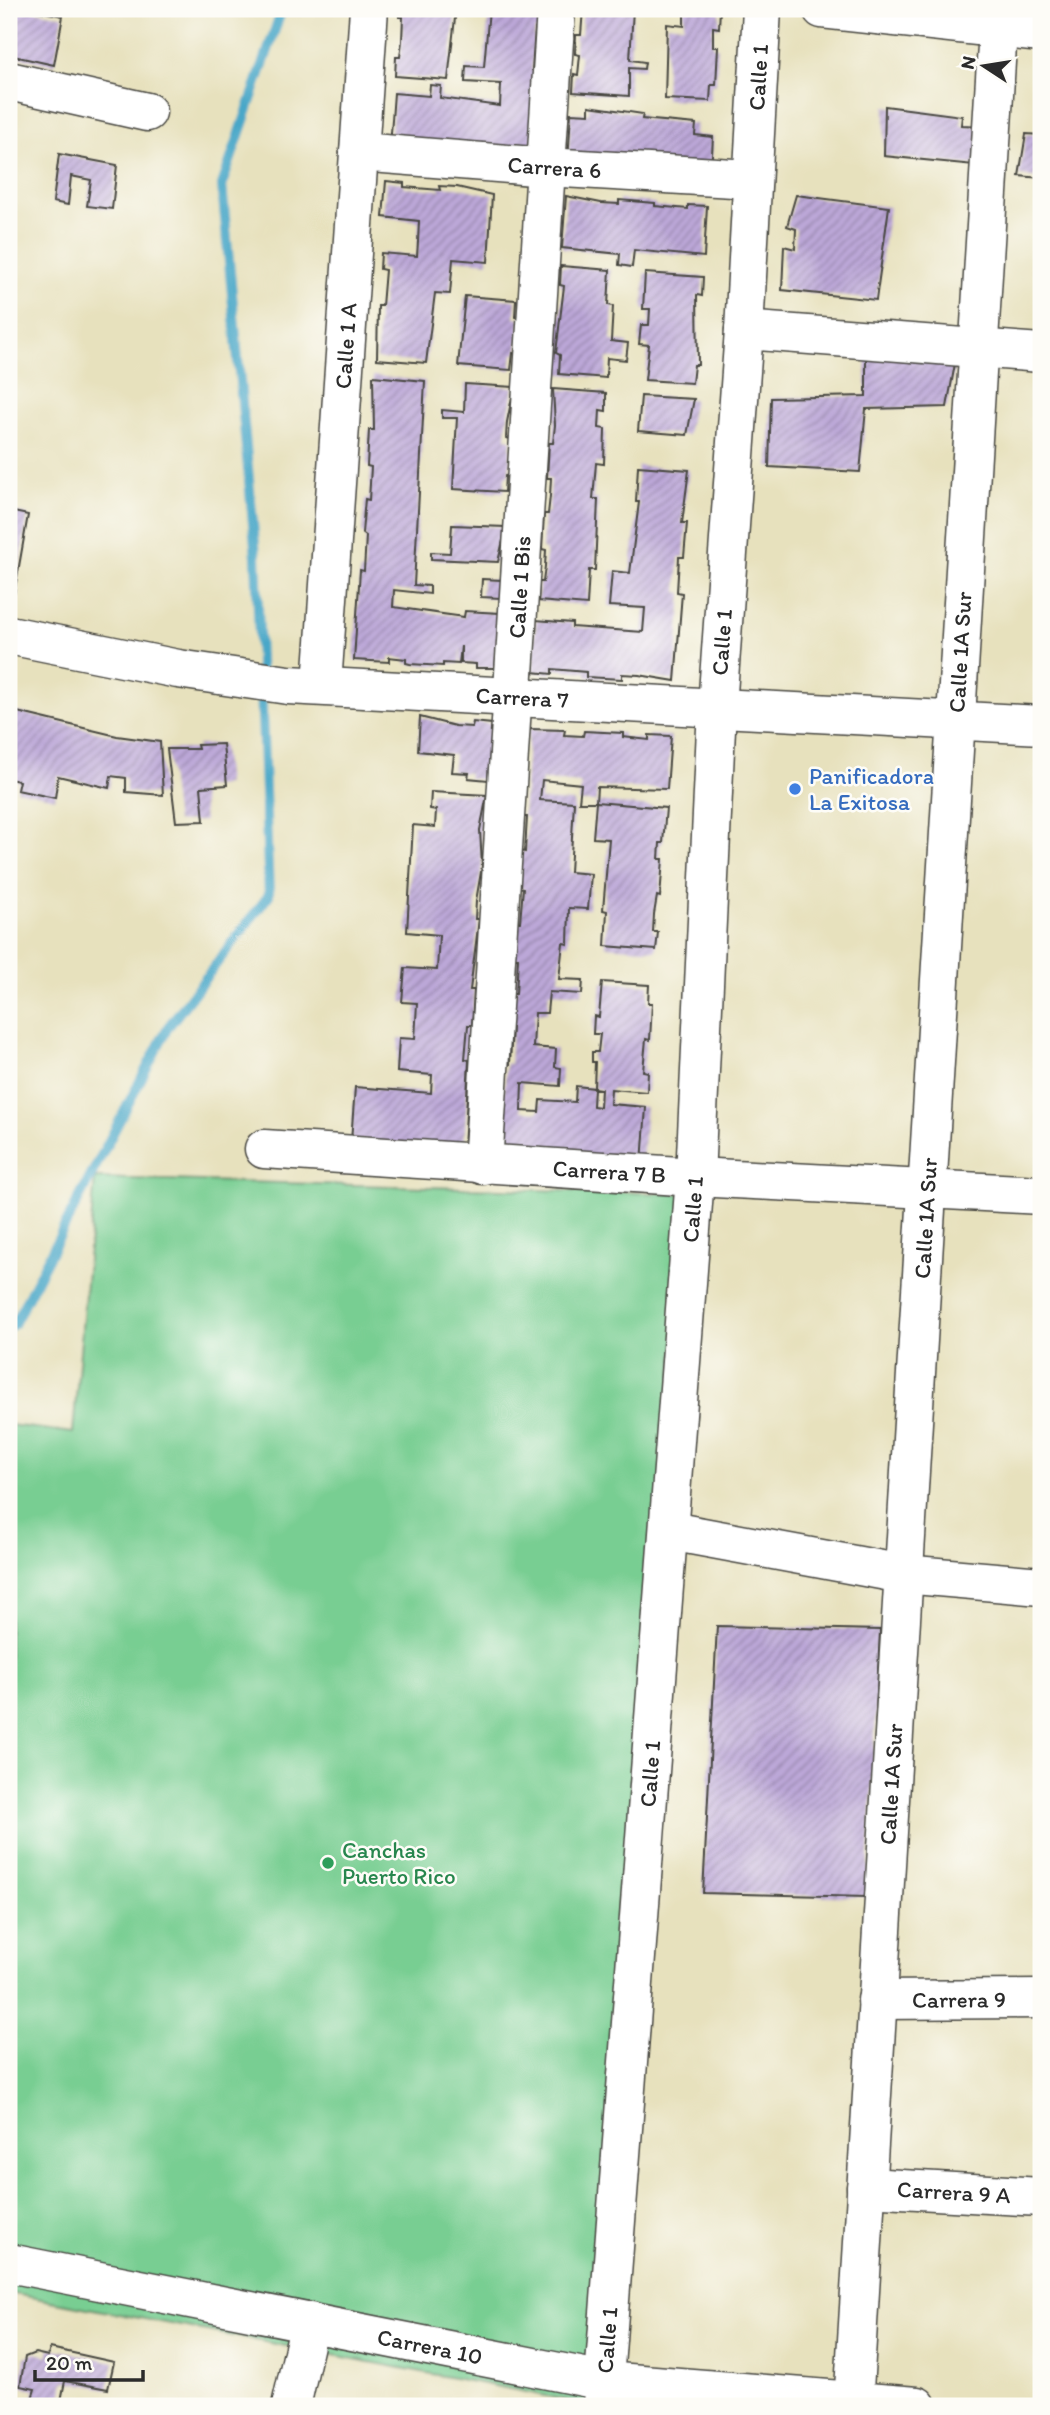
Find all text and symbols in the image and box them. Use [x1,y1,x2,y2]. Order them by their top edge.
north arrow [948,32,1018,102]
street label: Calle 1 [742,43,774,111]
text: N [955,54,980,71]
street label: Carrera 6 [506,150,602,184]
street label: Calle 1 A [329,301,363,390]
street label: Calle 1 Bis [502,535,537,639]
street label: Calle 1A Sur [942,591,978,714]
street label: Calle 1 [705,608,738,676]
street label: Carrera 7 [475,681,569,714]
place label: Panificadora La Exitosa [809,762,934,816]
marker: Panificadora La Exitosa [787,781,803,797]
street label: Carrera 7 B [552,1154,667,1189]
street label: Calle 1A Sur [908,1157,943,1280]
street label: Calle 1 [676,1175,709,1244]
street label: Calle 1A Sur [873,1723,909,1846]
street label: Calle 1 [633,1739,666,1808]
place label: Canchas Puerto Rico [342,1836,456,1890]
marker: Canchas Puerto Rico [320,1855,336,1871]
street label: Carrera 9 [912,1985,1006,2014]
street label: Carrera 9 A [896,2175,1012,2209]
street label: Calle 1 [591,2306,623,2374]
street label: Carrera 10 [375,2322,485,2371]
scale bar [35,2338,144,2382]
text: 20 m [46,2350,93,2375]

